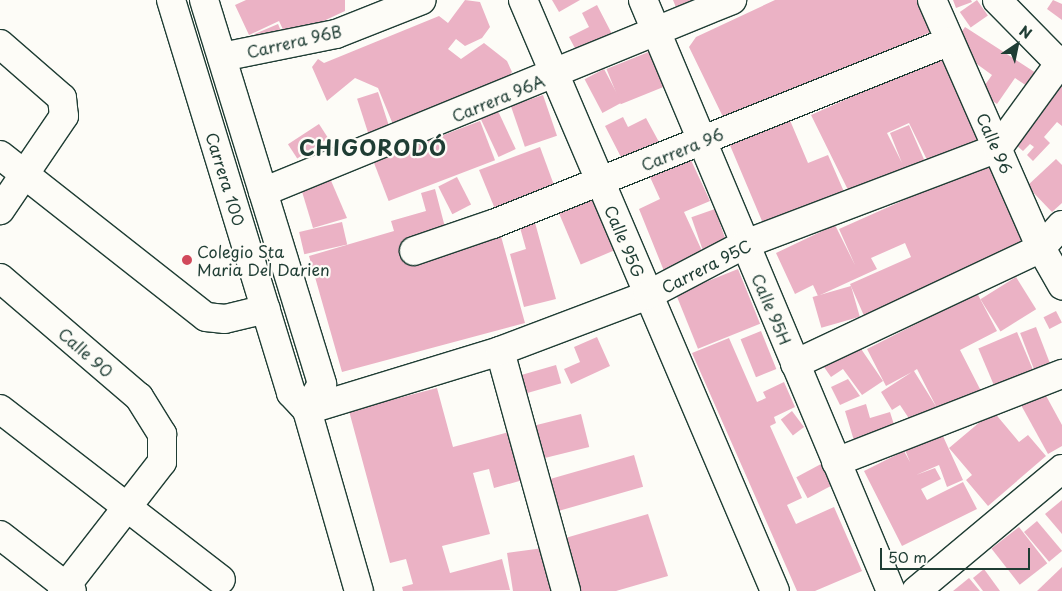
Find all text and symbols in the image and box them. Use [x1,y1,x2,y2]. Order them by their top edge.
north arrow [992,20,1042,70]
text: N [1015,20,1036,44]
street label: Carrera 96B [244,21,344,61]
street label: Carrera 96A [449,71,547,125]
street label: Calle 96 [973,110,1017,176]
street label: Carrera 96 [638,124,726,174]
street label: Carrera 100 [203,130,249,228]
district label: CHIGORODÓ [299,134,447,160]
street label: Calle 95G [601,202,649,280]
street label: Carrera 95C [658,235,754,297]
place label: Colegio Sta Maria Del Darien [197,241,331,279]
marker: Colegio Sta Maria Del Darien [181,254,193,266]
street label: Calle 95H [748,270,796,348]
street label: Calle 90 [55,323,117,381]
scale bar [882,538,1032,570]
text: 50 m [888,545,927,568]

